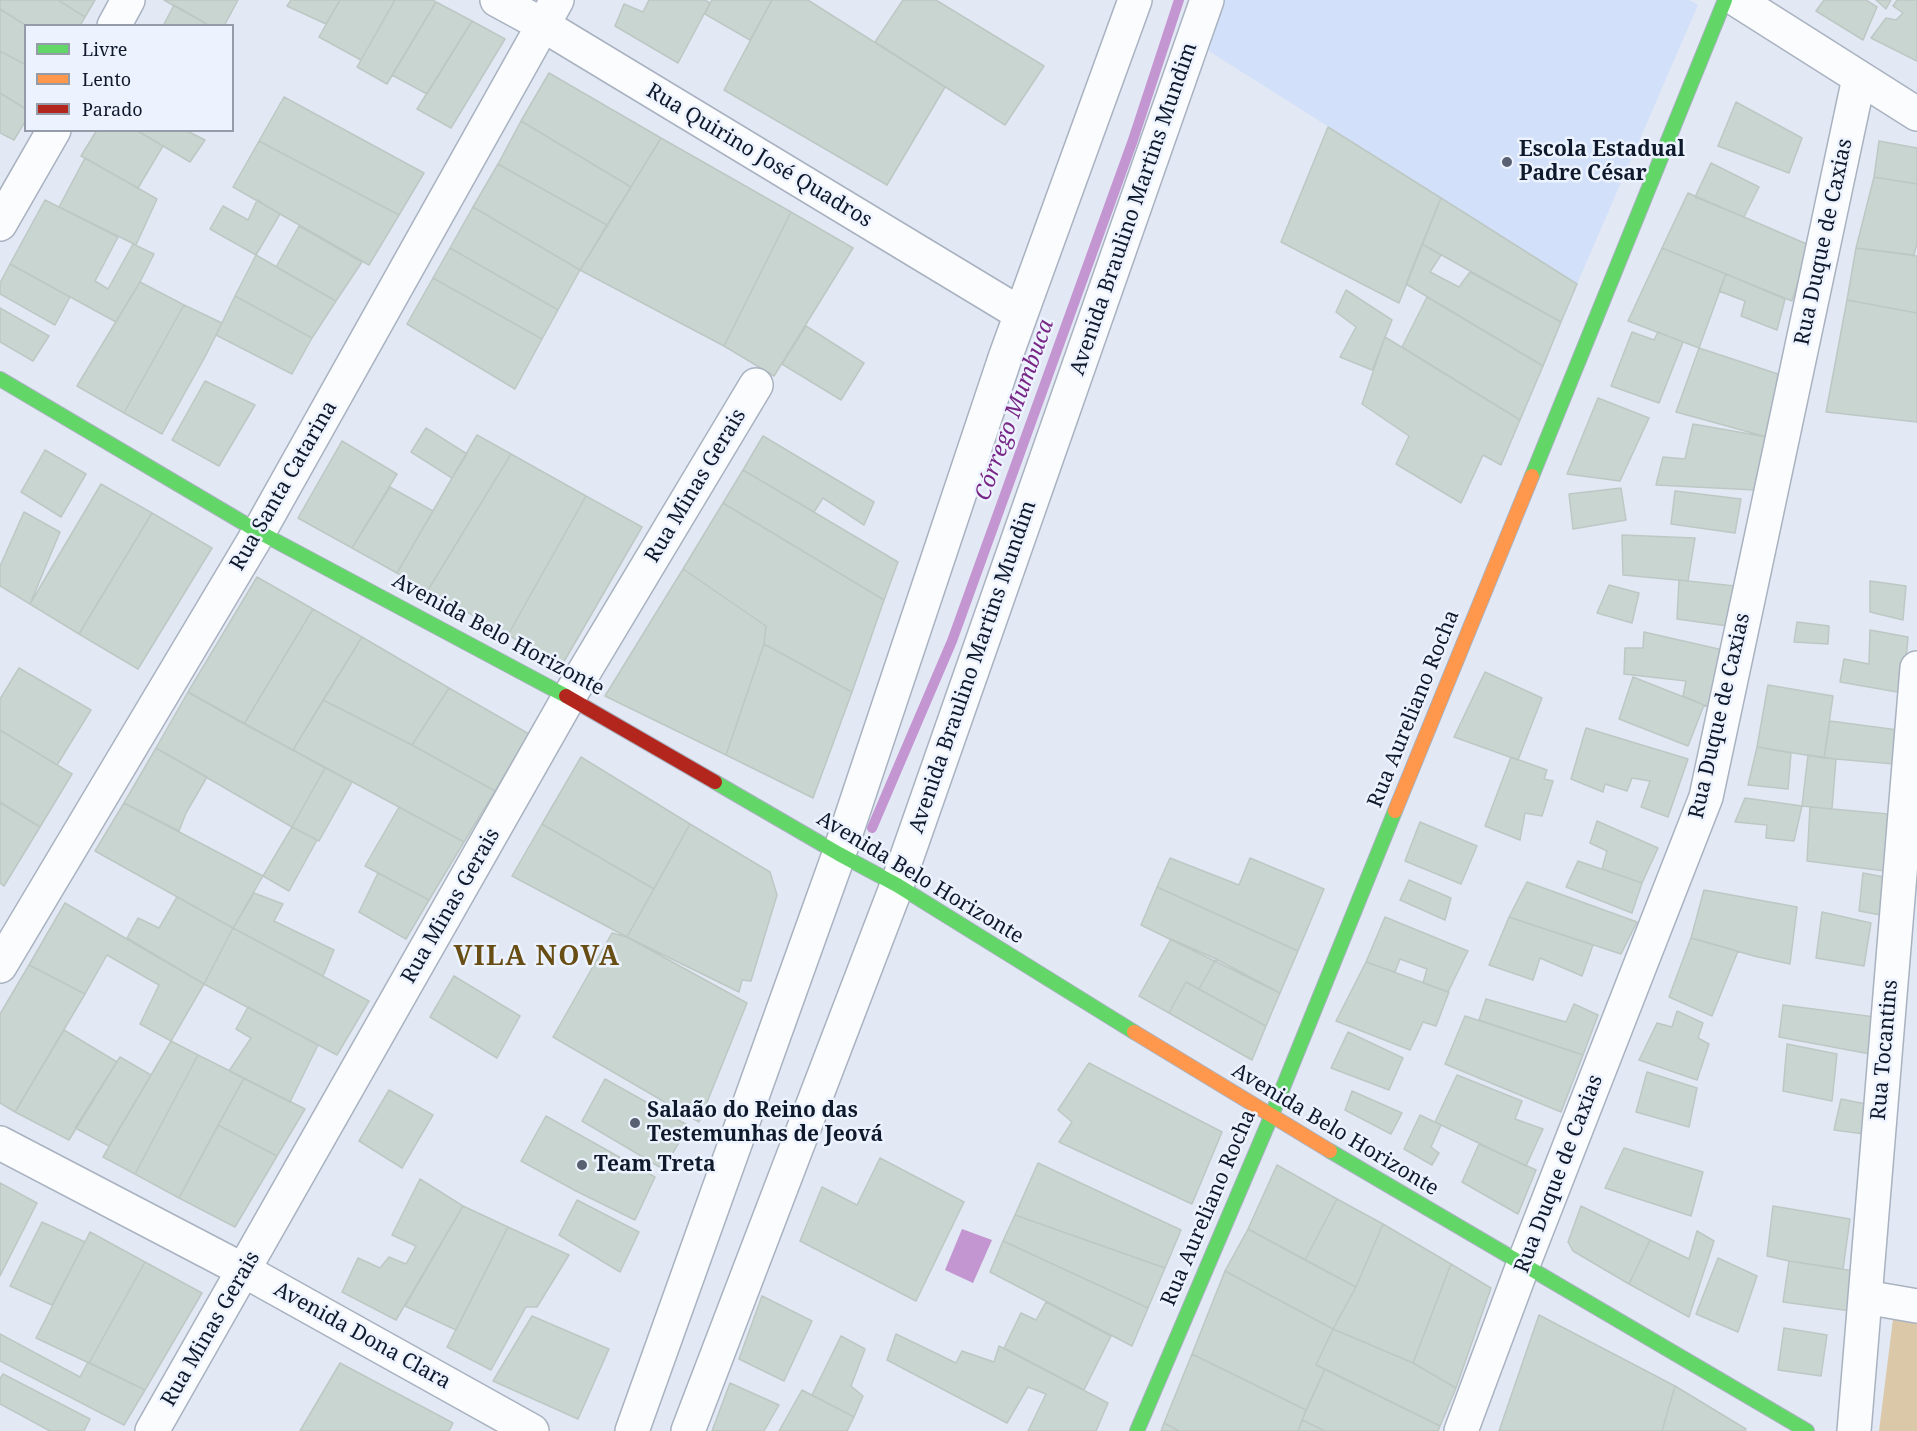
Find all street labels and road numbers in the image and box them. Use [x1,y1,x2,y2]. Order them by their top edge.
street label: Avenida Braulino Martins Mundim [1065,39,1203,379]
street label: Rua Quirino José Quadros [642,79,876,233]
street label: Rua Duque de Caxias [1790,136,1858,348]
street label: Rua Santa Catarina [225,397,343,575]
street label: Rua Minas Gerais [640,405,752,567]
street label: Avenida Braulino Martins Mundim [904,497,1042,837]
street label: Avenida Belo Horizonte [388,568,608,702]
street label: Rua Aureliano Rocha [1363,607,1465,811]
street label: Rua Duque de Caxias [1684,611,1756,821]
street label: Avenida Belo Horizonte [812,806,1028,950]
street label: Rua Minas Gerais [396,824,506,988]
street label: Rua Tocantins [1866,979,1904,1121]
street label: Avenida Belo Horizonte [1227,1058,1443,1202]
street label: Rua Duque de Caxias [1510,1071,1608,1277]
street label: Rua Aureliano Rocha [1156,1106,1262,1310]
street label: Rua Minas Gerais [156,1247,266,1411]
street label: Avenida Dona Clara [269,1277,455,1395]

